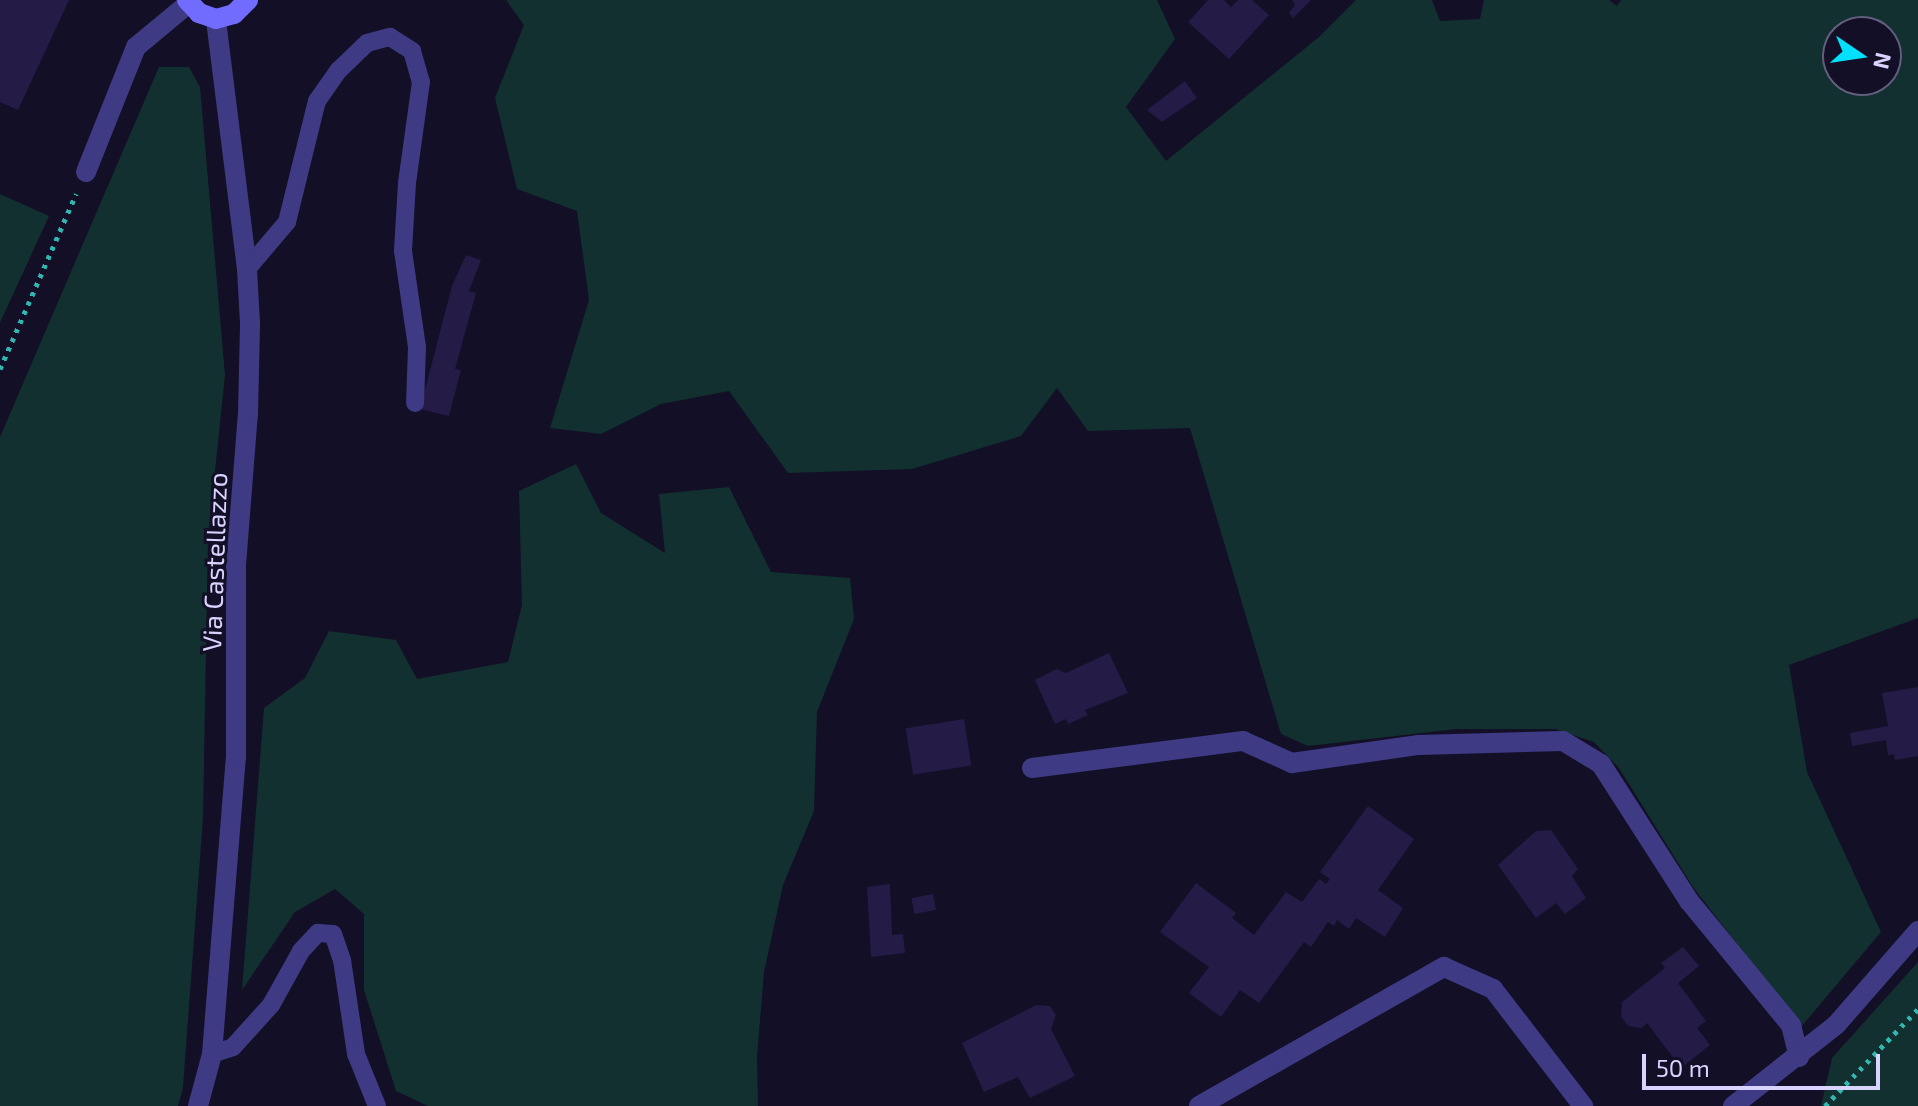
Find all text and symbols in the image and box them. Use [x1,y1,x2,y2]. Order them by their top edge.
north arrow [1822,16,1902,96]
text: N [1869,50,1898,72]
street label: Via Castellazzo [195,472,233,652]
scale bar [1646,1038,1884,1088]
text: 50 m [1656,1053,1710,1082]

